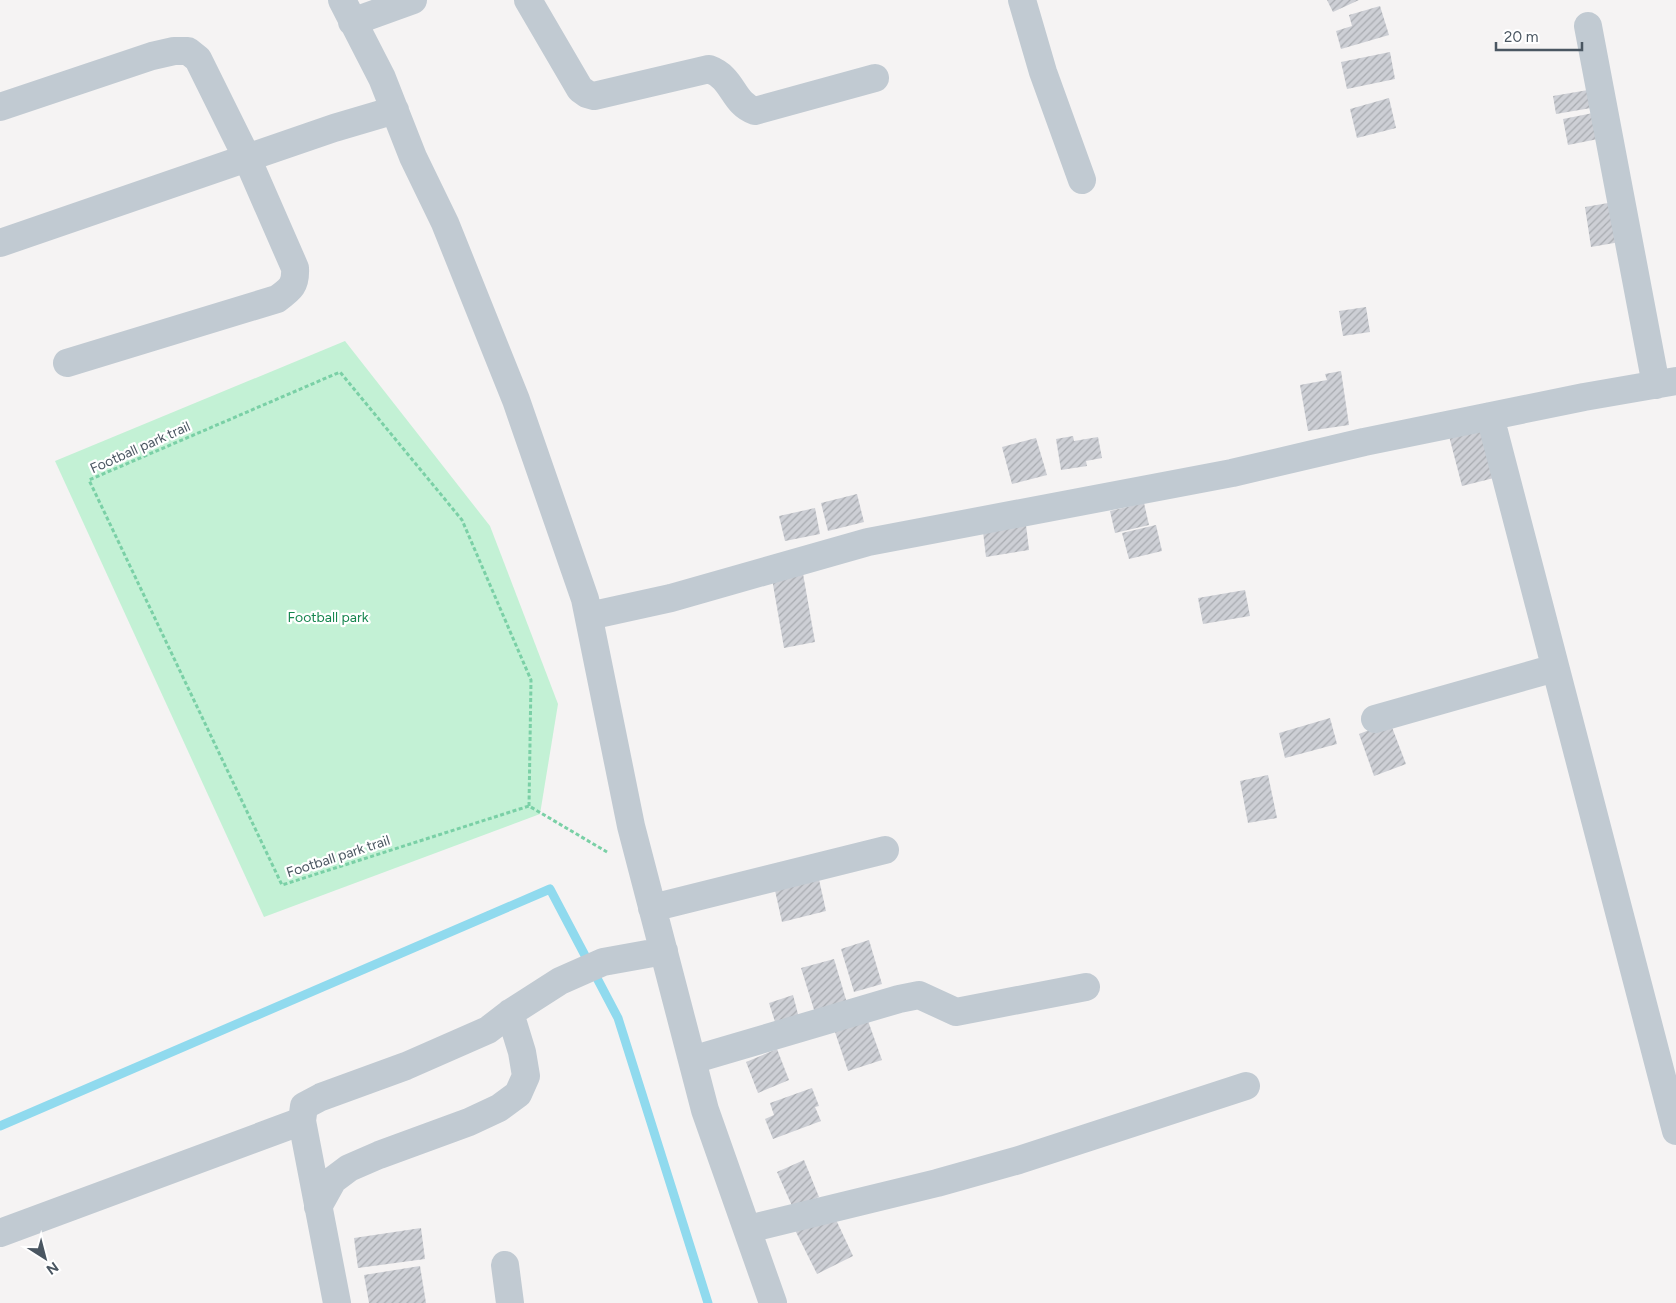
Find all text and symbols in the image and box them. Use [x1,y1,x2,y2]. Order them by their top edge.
scale bar [1496,20,1582,52]
text: 20 m [1504,28,1538,46]
street label: Football park trail [87,418,193,477]
park label: Football park [288,609,369,626]
street label: Football park trail [284,832,392,881]
north arrow [20,1233,70,1283]
text: N [43,1258,62,1278]

